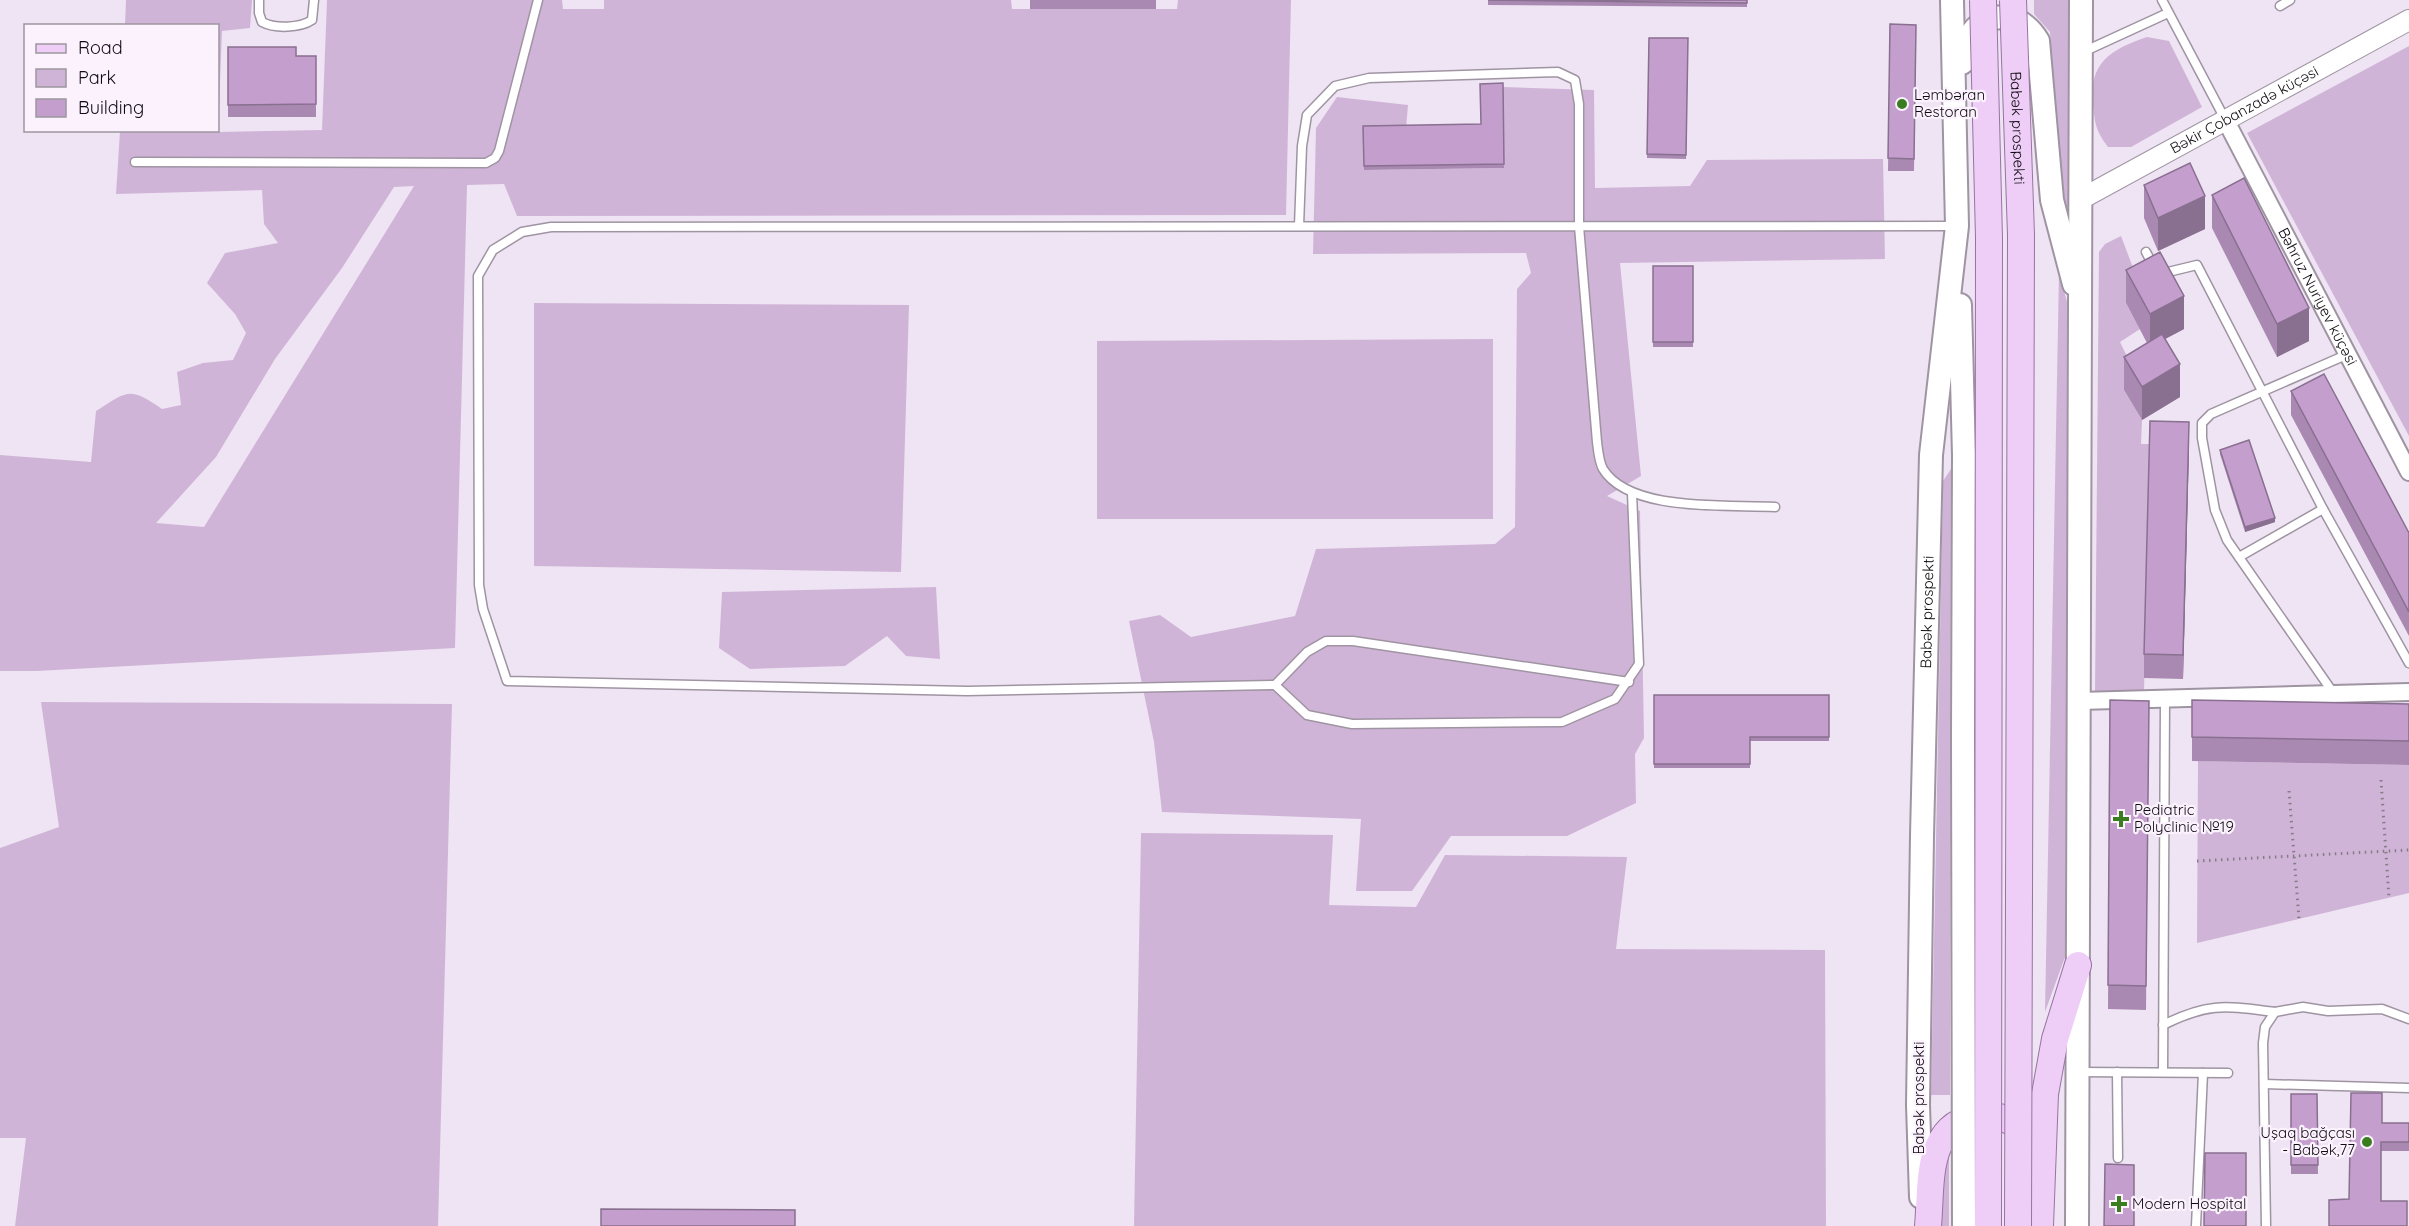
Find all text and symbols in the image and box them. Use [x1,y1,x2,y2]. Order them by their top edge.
legend [24,24,219,132]
text: Road [78,36,123,59]
street label: Bəkir Çobanzadə küçəsi [2167,61,2321,158]
text: Park [78,66,116,89]
street label: Babək prospekti [2006,71,2029,185]
place label: Ləmbəran Restoran [1914,85,1985,121]
text: Building [78,96,144,119]
marker: Ləmbəran Restoran [1895,97,1909,111]
street label: Bəhruz Nuriyev küçəsi [2274,224,2362,368]
street label: Babək prospekti [1916,555,1938,669]
place label: Pediatric Polyclinic №19 [2134,800,2234,836]
marker: Pediatric Polyclinic №19 [2112,810,2130,828]
street label: Babək prospekti [1909,1041,1928,1155]
place label: Uşaq bağçası - Babək,77 [2260,1123,2355,1159]
marker: Uşaq bağçası - Babək,77 [2360,1135,2374,1149]
place label: Modern Hospital [2132,1194,2246,1213]
marker: Modern Hospital [2110,1195,2128,1213]

